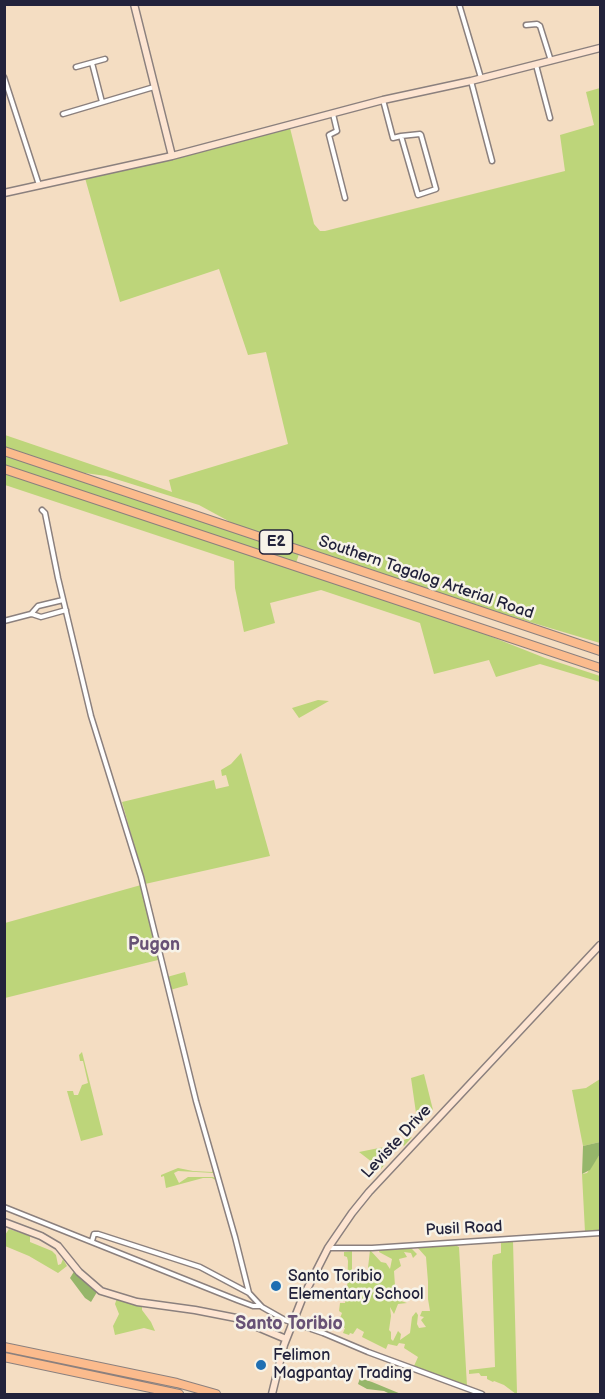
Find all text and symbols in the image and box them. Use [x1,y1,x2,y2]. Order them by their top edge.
road number: E2 [260,530,292,554]
street label: Southern Tagalog Arterial Road [316,532,536,624]
district label: Pugon [128,934,180,956]
street label: Leviste Drive [358,1101,436,1183]
street label: Pusil Road [425,1217,503,1241]
place label: Santo Toribio Elementary School [288,1267,424,1305]
marker: Santo Toribio Elementary School [269,1279,283,1293]
district label: Santo Toribio [235,1313,343,1335]
place label: Felimon Magpantay Trading [273,1346,412,1384]
marker: Felimon Magpantay Trading [254,1358,268,1372]

